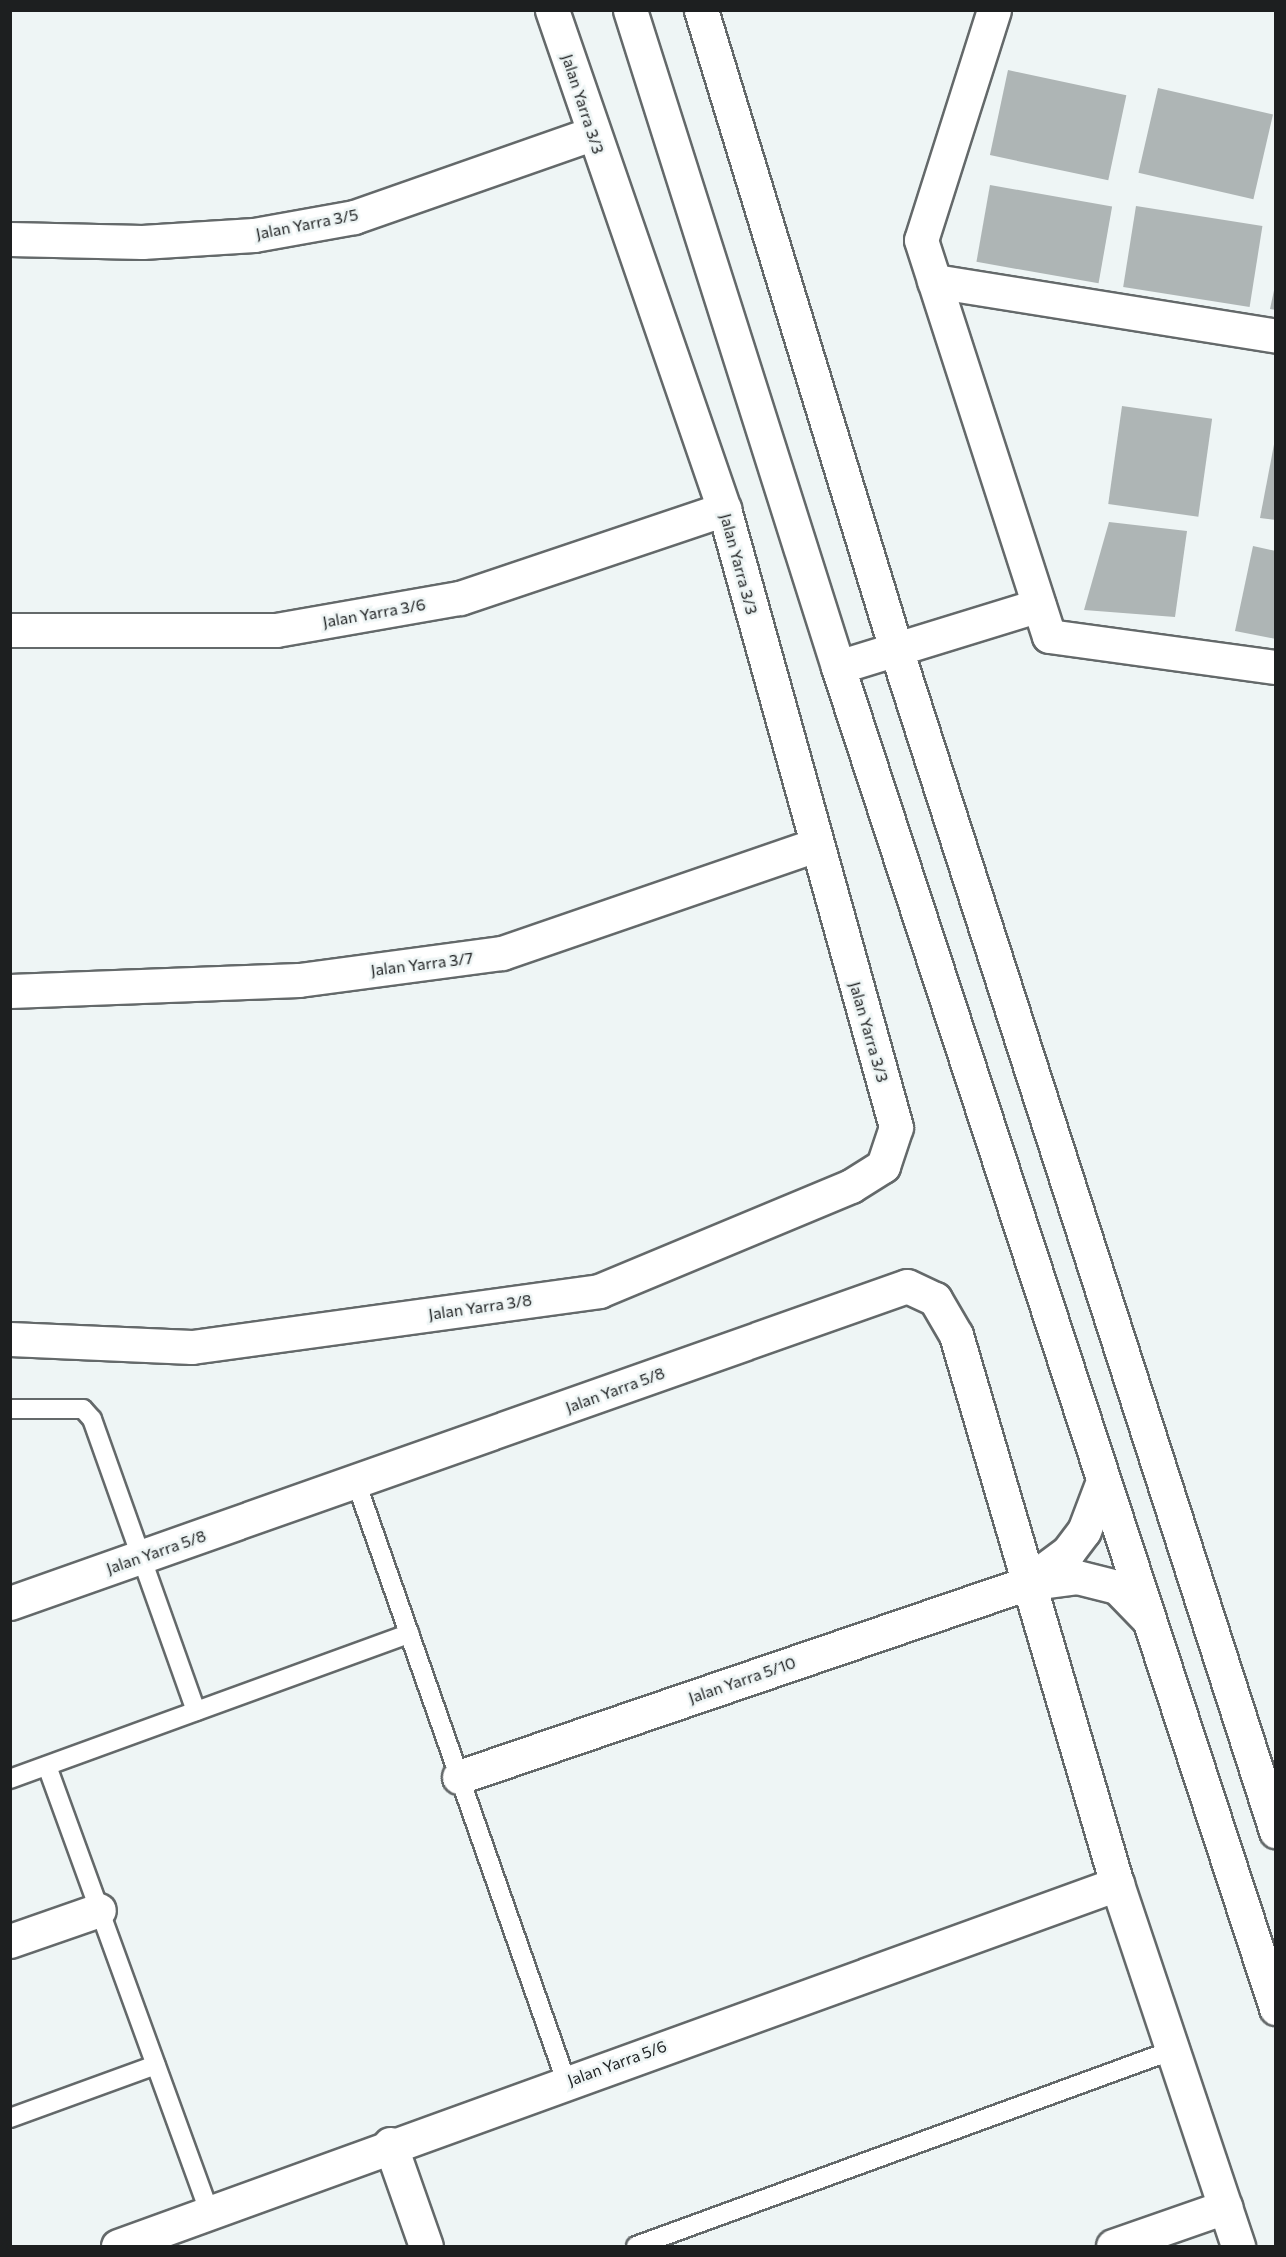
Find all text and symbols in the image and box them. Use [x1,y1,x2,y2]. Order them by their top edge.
street label: Jalan Yarra 3/3 [558,52,608,156]
street label: Jalan Yarra 3/5 [254,205,360,243]
street label: Jalan Yarra 3/3 [716,511,762,617]
street label: Jalan Yarra 3/6 [321,595,427,631]
street label: Jalan Yarra 3/7 [370,948,474,980]
street label: Jalan Yarra 3/3 [845,979,893,1085]
street label: Jalan Yarra 3/8 [427,1290,533,1324]
street label: Jalan Yarra 5/8 [563,1363,667,1417]
street label: Jalan Yarra 5/8 [104,1526,208,1578]
street label: Jalan Yarra 5/10 [686,1653,798,1707]
street label: Jalan Yarra 5/6 [565,2036,669,2090]

